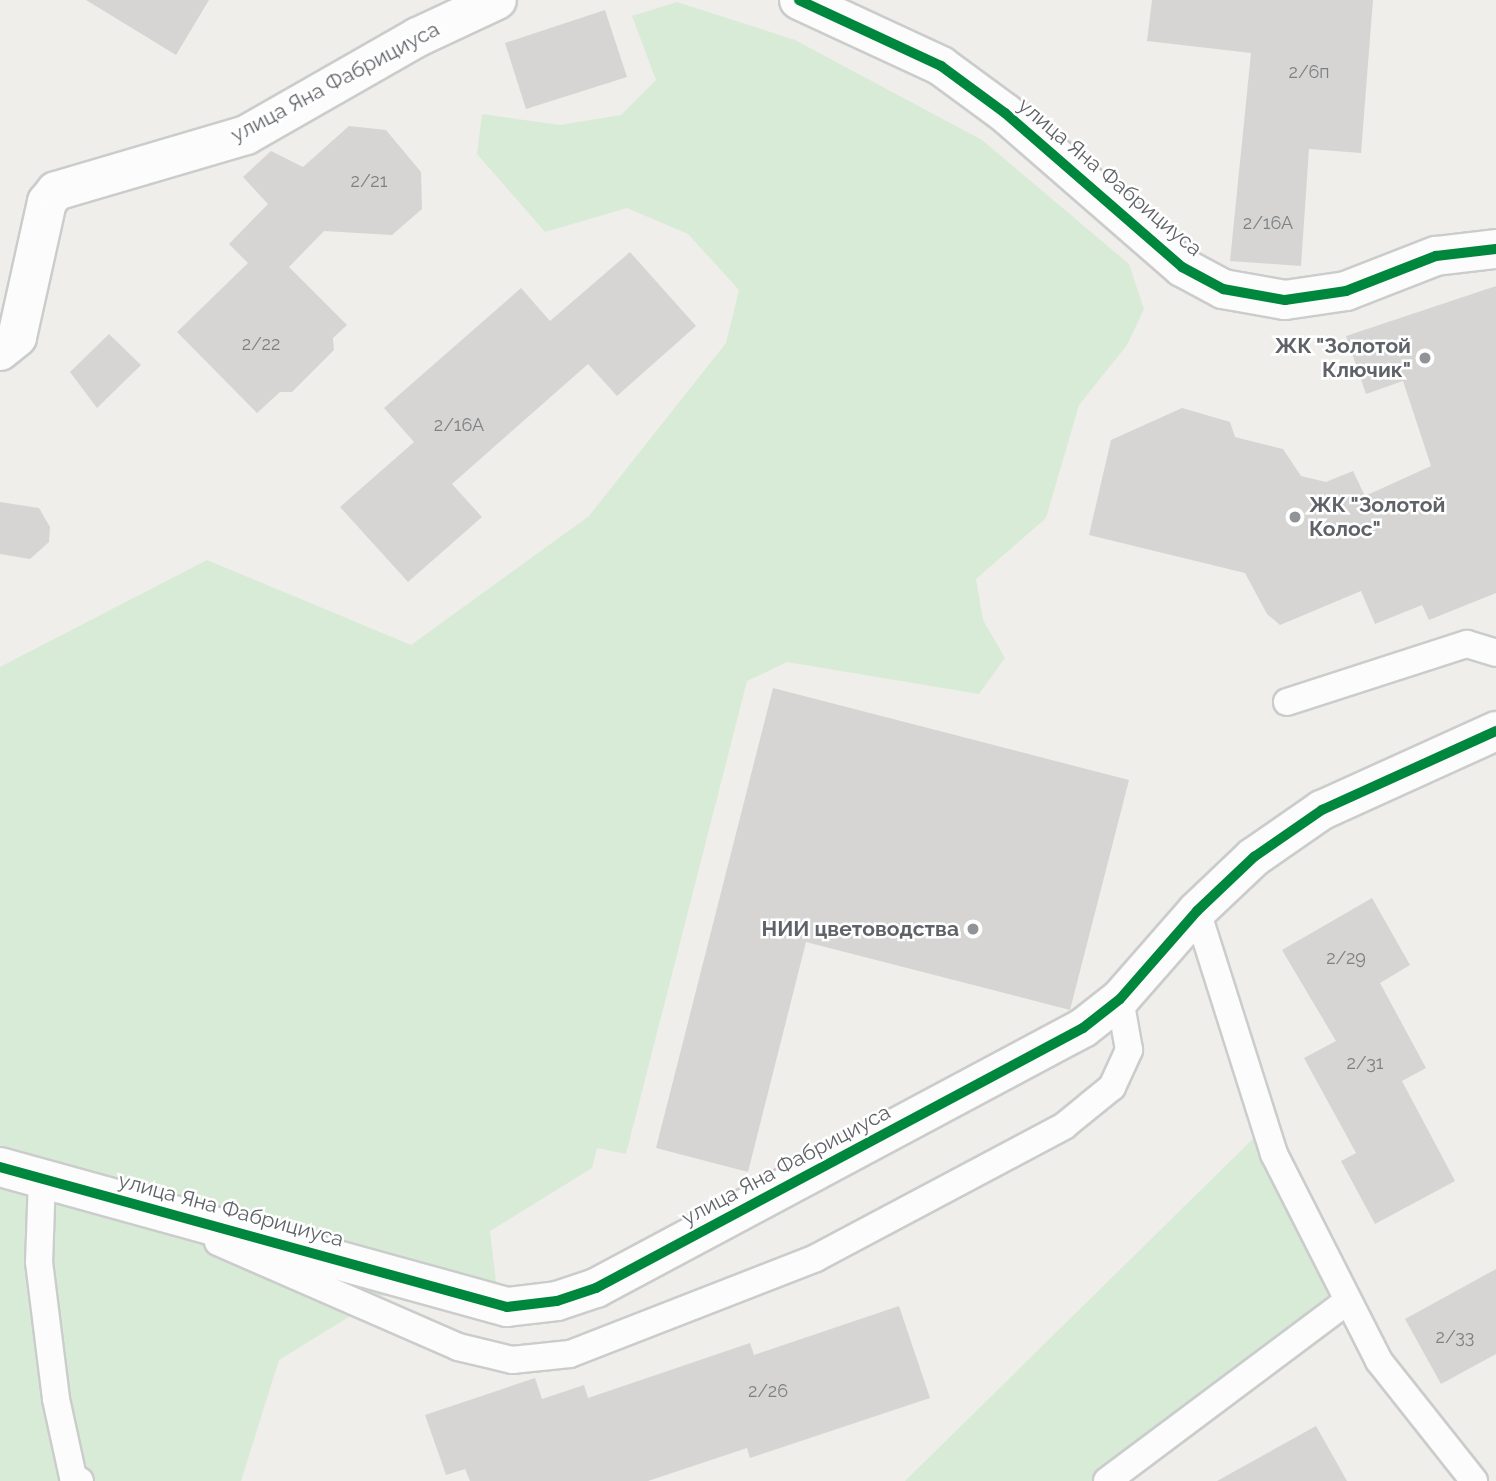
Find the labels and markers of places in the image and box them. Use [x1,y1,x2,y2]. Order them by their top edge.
place label: ЖК "Золотой Ключик" [1274,333,1411,383]
marker: ЖК "Золотой Ключик" [1417,350,1433,366]
place label: ЖК "Золотой Колос" [1309,492,1446,542]
marker: ЖК "Золотой Колос" [1287,509,1303,525]
place label: НИИ цветоводства [761,916,959,942]
marker: НИИ цветоводства [965,921,981,937]

